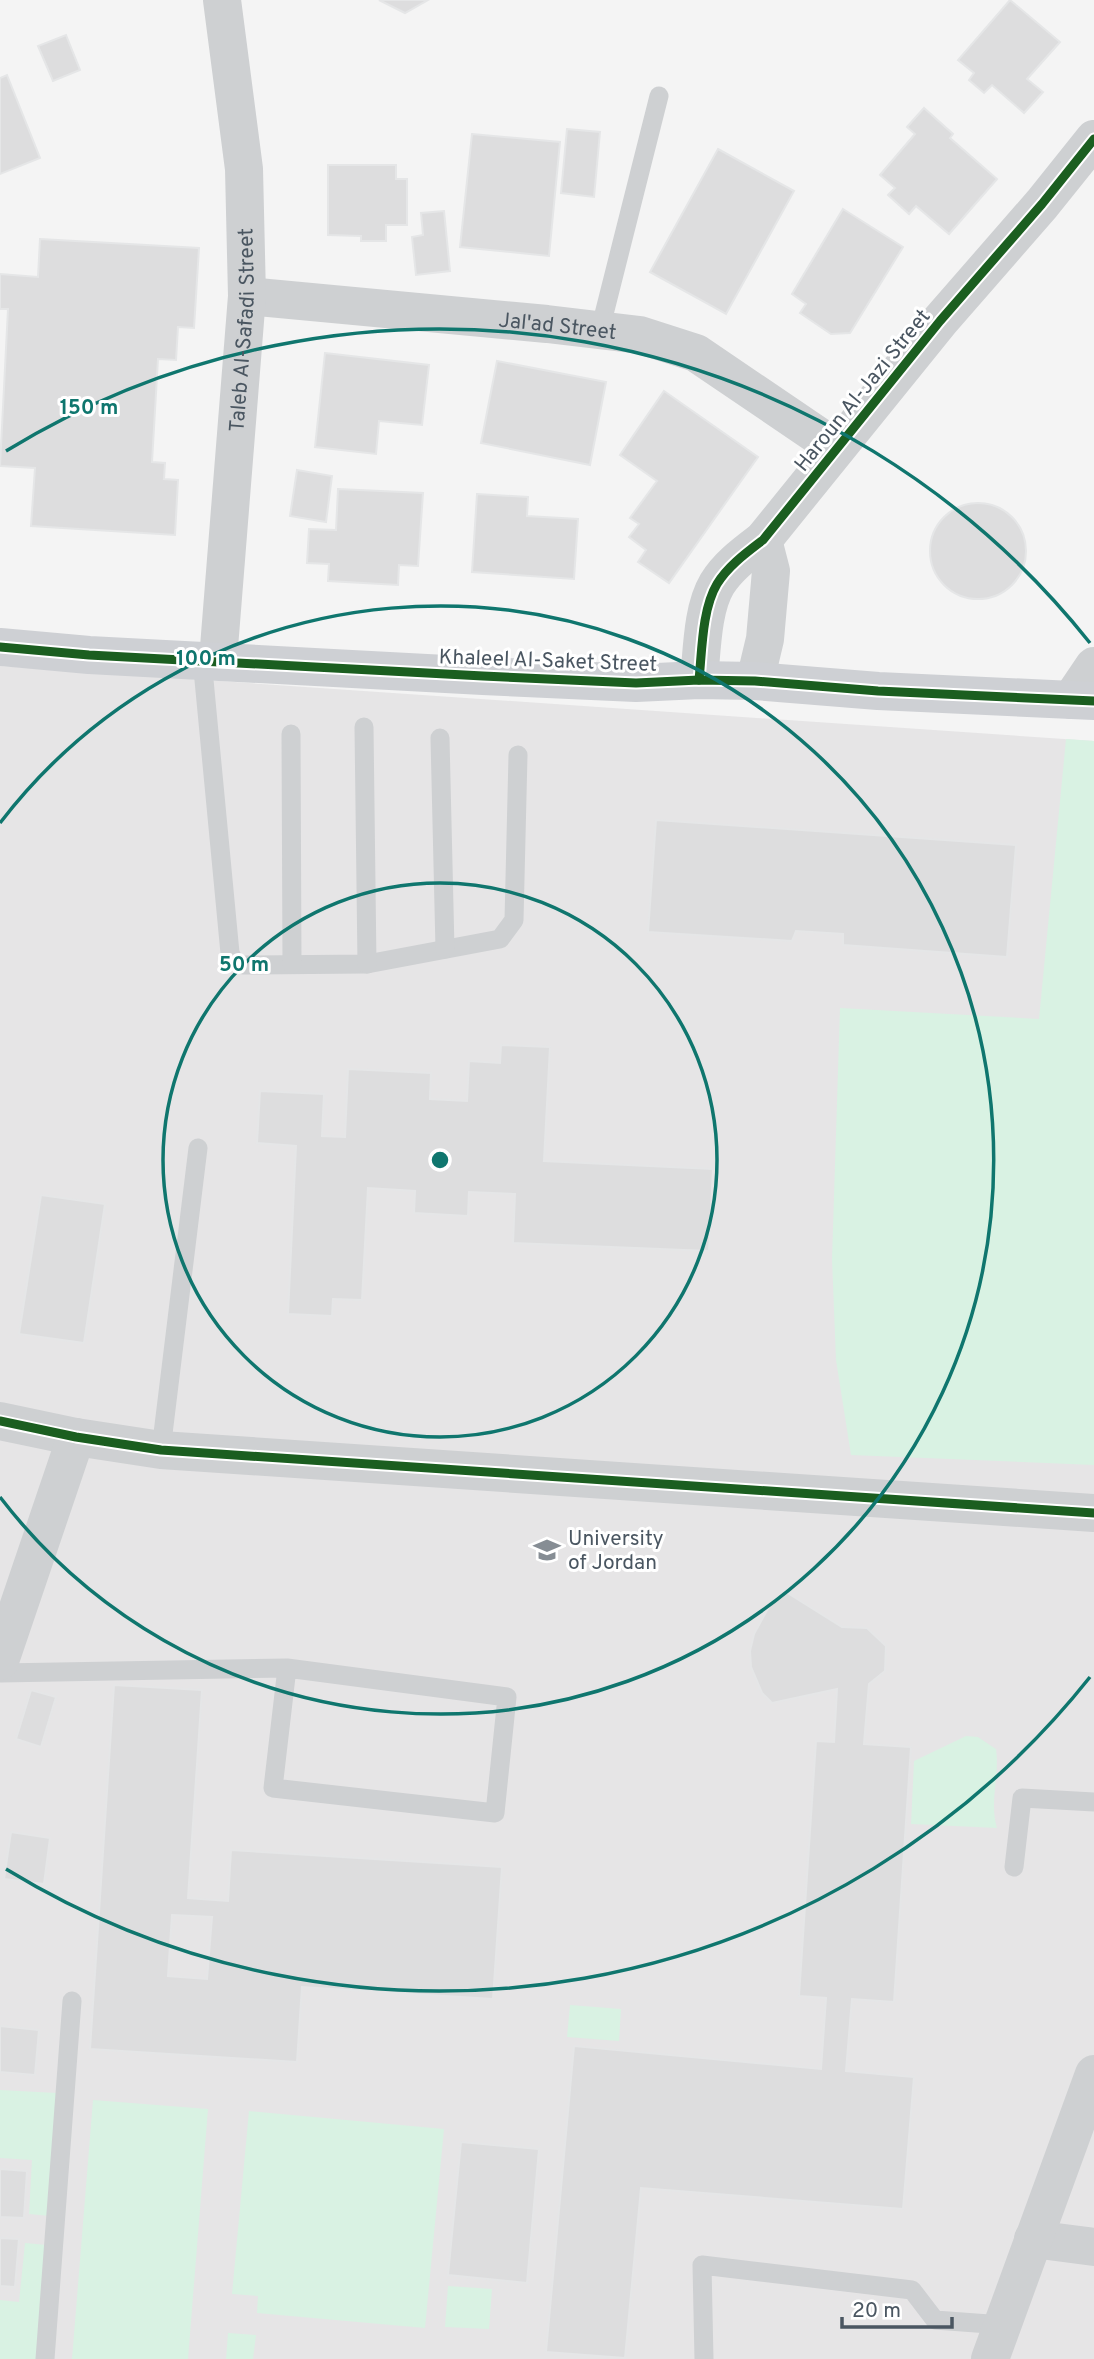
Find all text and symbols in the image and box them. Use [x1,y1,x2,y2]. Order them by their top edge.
street label: Taleb Al-Safadi Street [224,228,262,433]
street label: Haroun Al-Jazi Street [789,304,937,478]
street label: Jal'ad Street [497,308,618,347]
text: 150 m [60,395,118,422]
street label: Khaleel Al-Saket Street [438,644,658,679]
text: 100 m [176,646,236,673]
text: 50 m [219,952,269,979]
centre of rings [428,1148,452,1172]
place label: University of Jordan [568,1526,664,1577]
school or university icon: University of Jordan [532,1535,562,1565]
scale bar [842,2286,952,2330]
text: 20 m [852,2298,901,2325]

